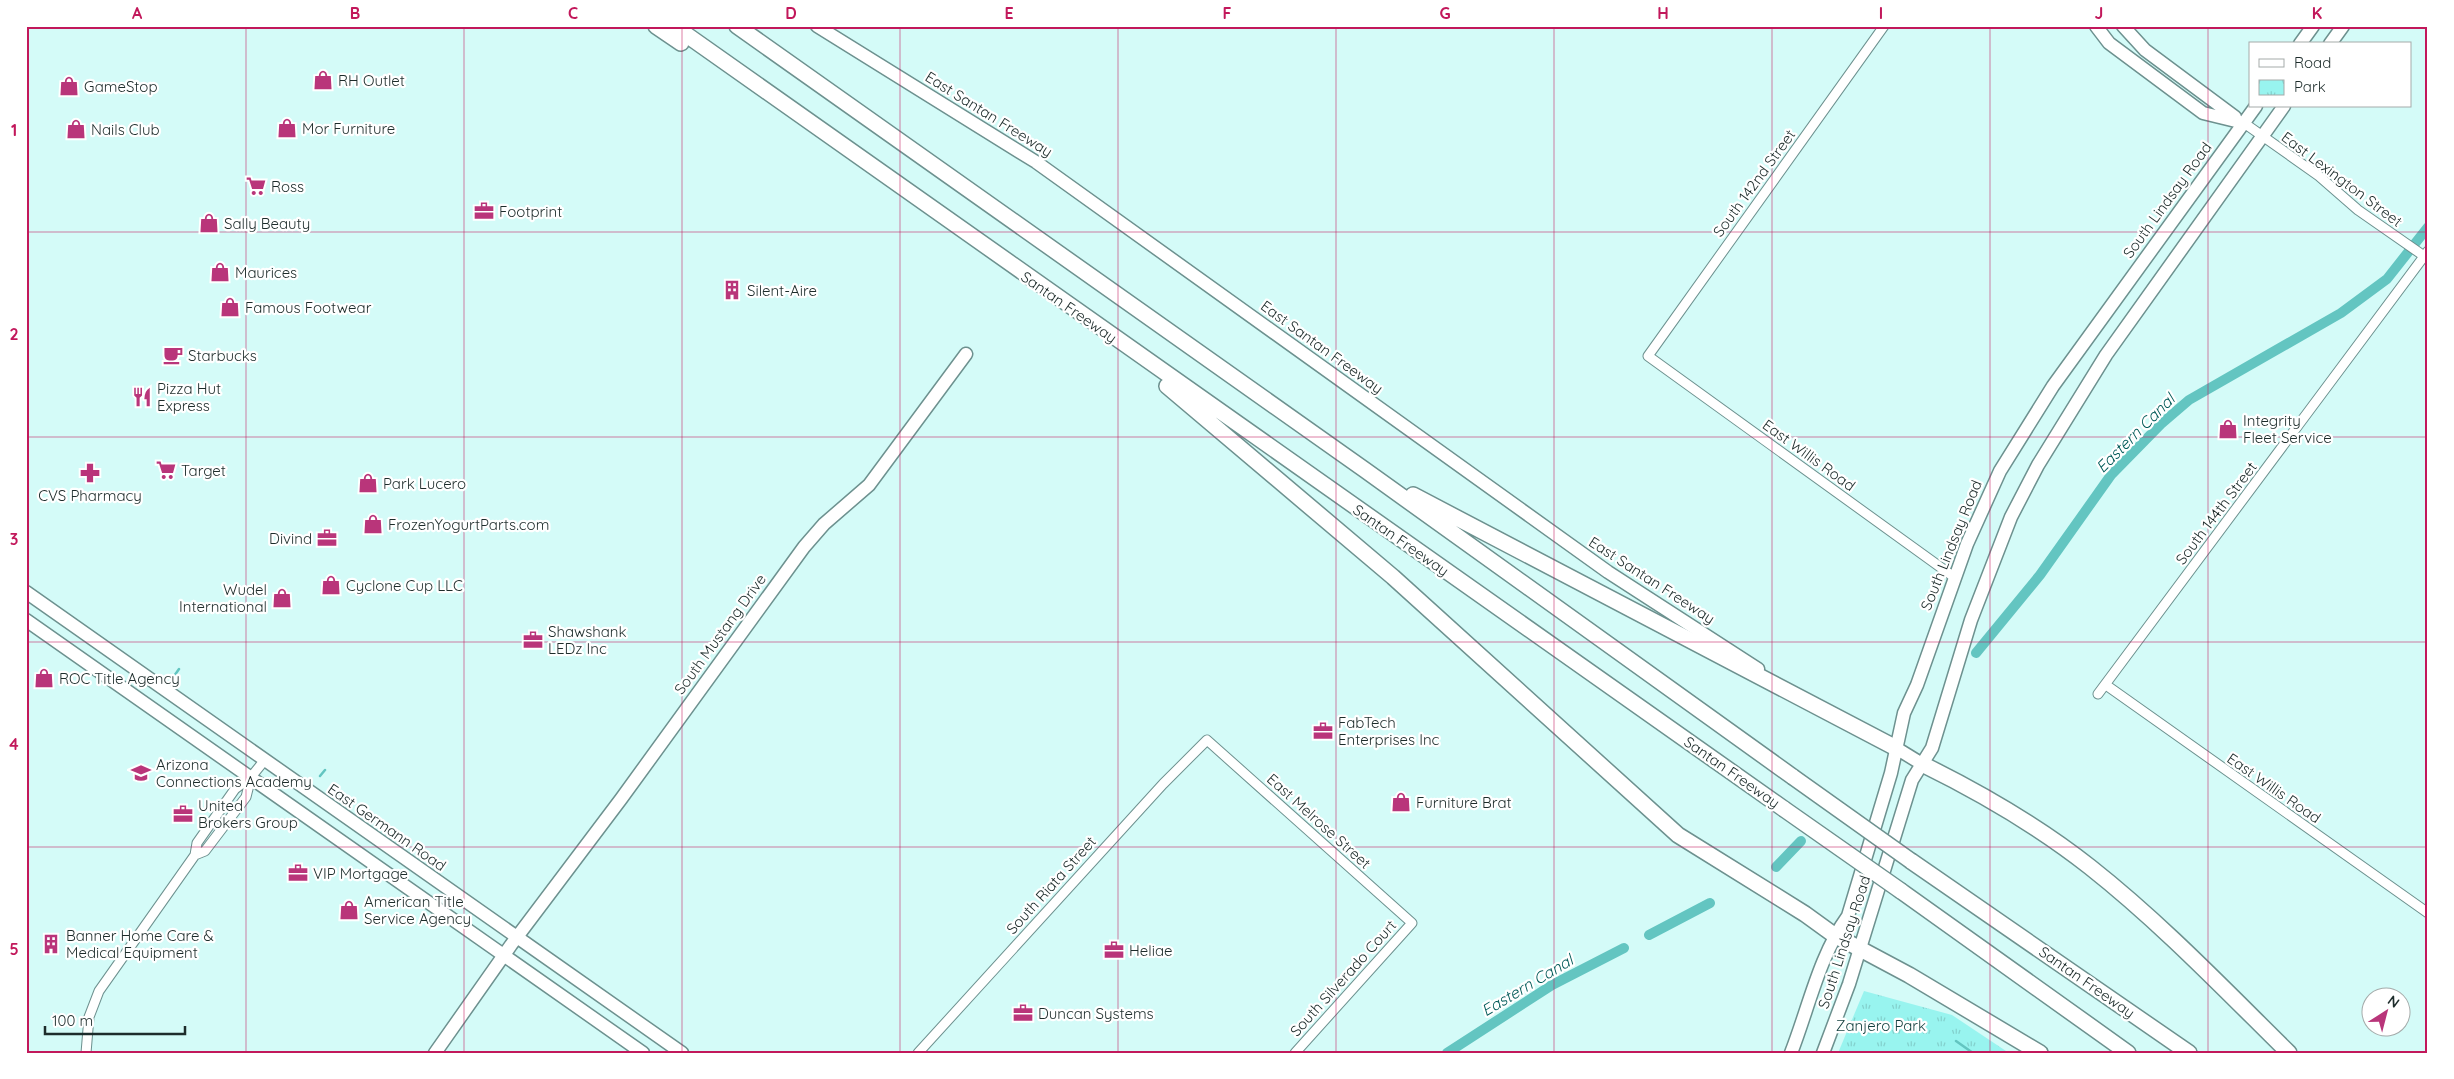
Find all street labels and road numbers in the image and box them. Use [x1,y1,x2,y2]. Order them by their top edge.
street label: East Santan Freeway [922,67,1056,161]
street label: South 142nd Street [1709,126,1799,240]
street label: East Lexington Street [2278,127,2406,231]
street label: South Lindsay Road [2119,138,2215,262]
street label: Santan Freeway [1017,267,1121,347]
street label: East Santan Freeway [1257,296,1387,398]
street label: East Willis Road [1759,415,1859,495]
street label: South 144th Street [2171,458,2261,568]
street label: South Lindsay Road [1916,477,1986,613]
street label: Santan Freeway [1349,500,1453,580]
street label: East Santan Freeway [1585,532,1719,628]
street label: South Mustang Drive [670,570,770,698]
street label: Santan Freeway [1680,732,1784,812]
street label: East Willis Road [2224,749,2324,827]
street label: East Melrose Street [1263,769,1375,873]
street label: East Germann Road [324,779,450,875]
street label: South Riata Street [1002,832,1100,938]
street label: South Lindsay Road [1814,873,1874,1011]
street label: South Silverado Court [1286,916,1400,1040]
street label: Santan Freeway [2035,942,2139,1022]

